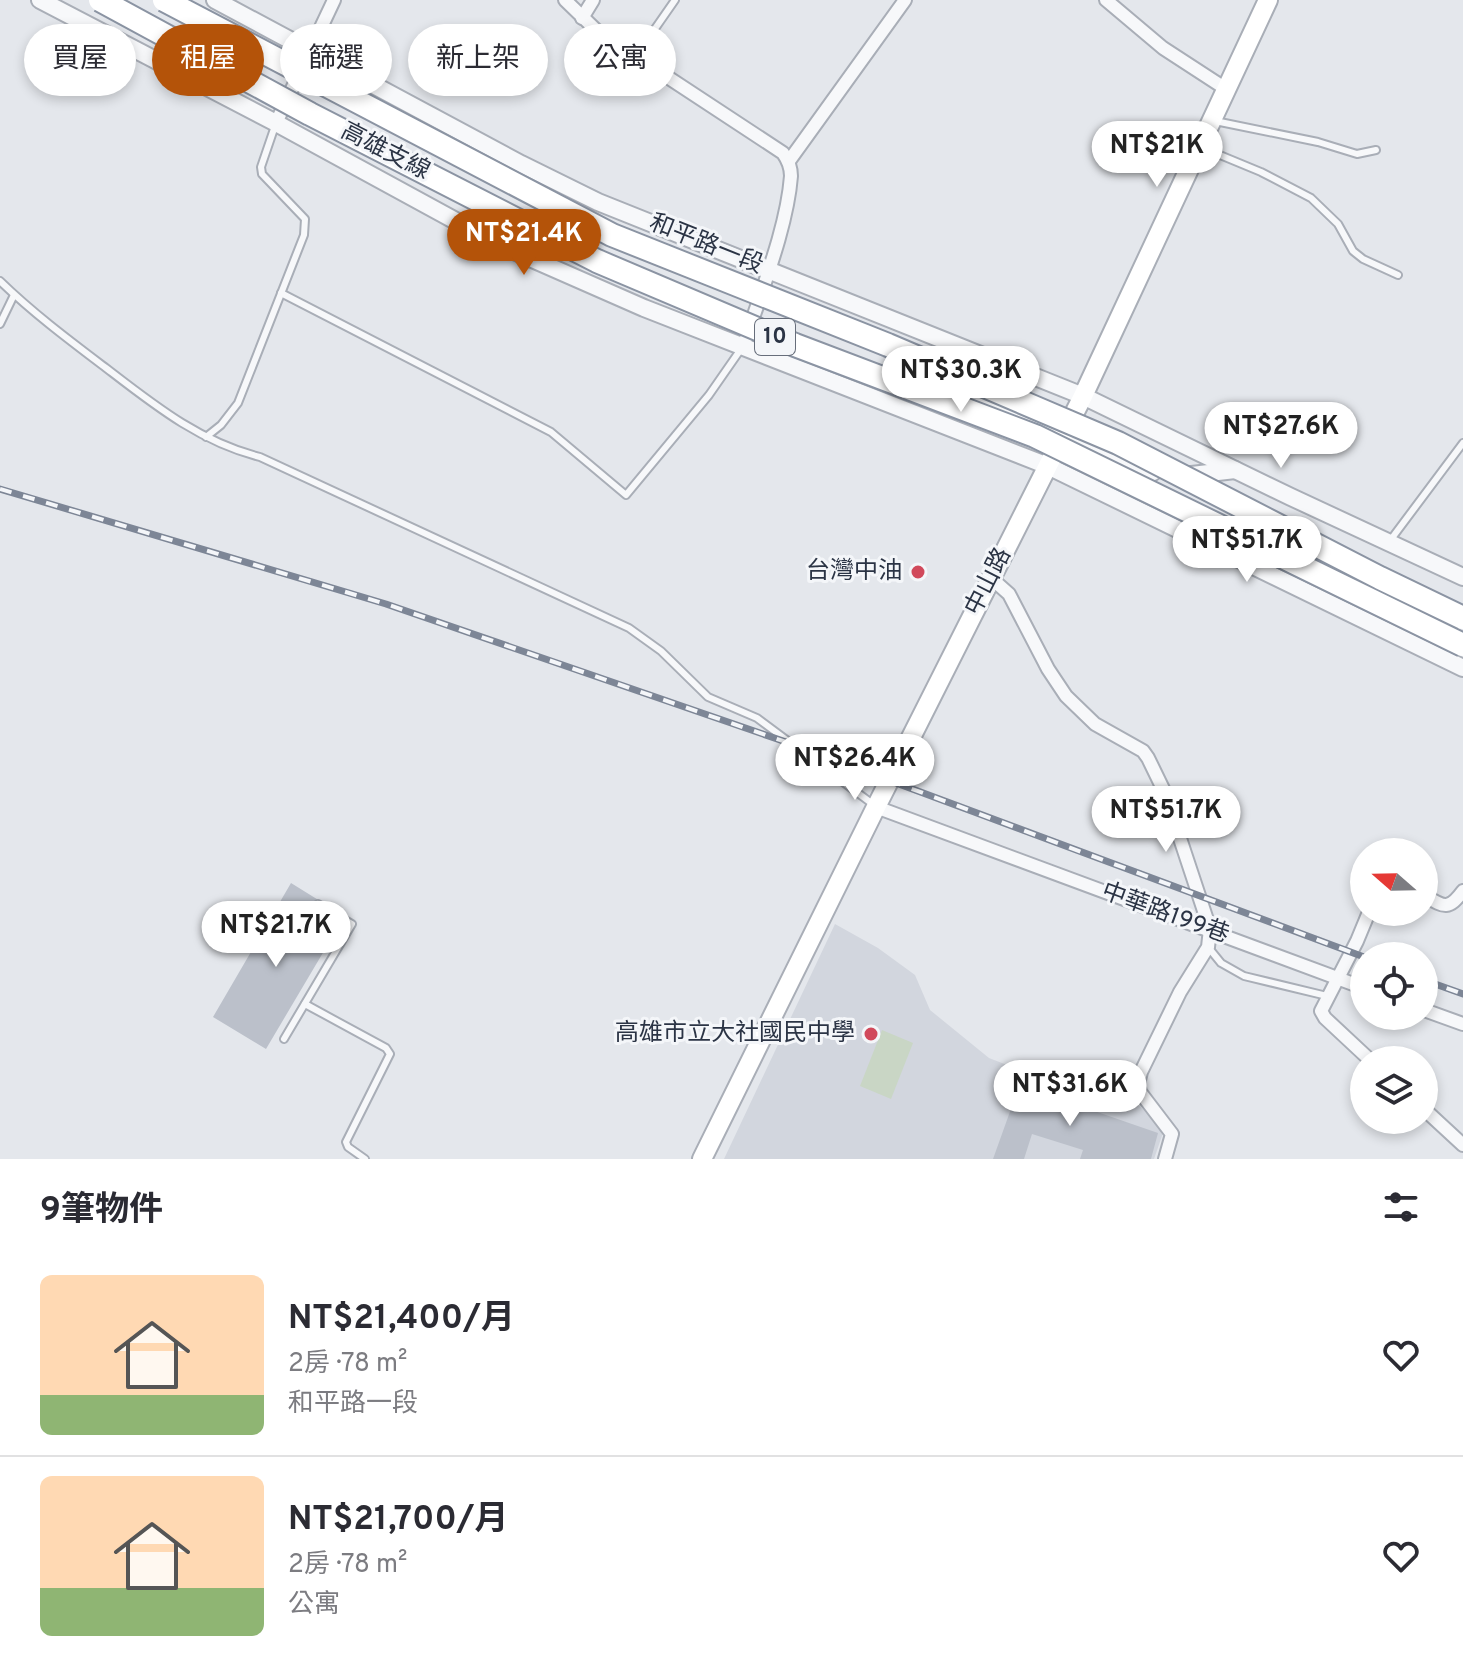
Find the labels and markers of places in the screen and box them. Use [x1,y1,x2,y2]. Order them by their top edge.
pin: NT$21K [1092,121,1222,189]
pin: NT$21.4K [441,209,607,277]
pin: NT$30.3K [878,346,1044,414]
pin: NT$27.6K [1198,402,1364,470]
pin: NT$51.7K [1164,516,1330,584]
place label: 台灣中油 [806,557,902,587]
marker: 台灣中油 [909,563,927,581]
pin: NT$26.4K [772,734,938,802]
pin: NT$51.7K [1083,786,1249,854]
pin: NT$21.7K [193,901,359,969]
place label: 高雄市立大社國民中學 [615,1019,855,1049]
marker: 高雄市立大社國民中學 [862,1025,880,1043]
pin: NT$31.6K [987,1060,1153,1128]

